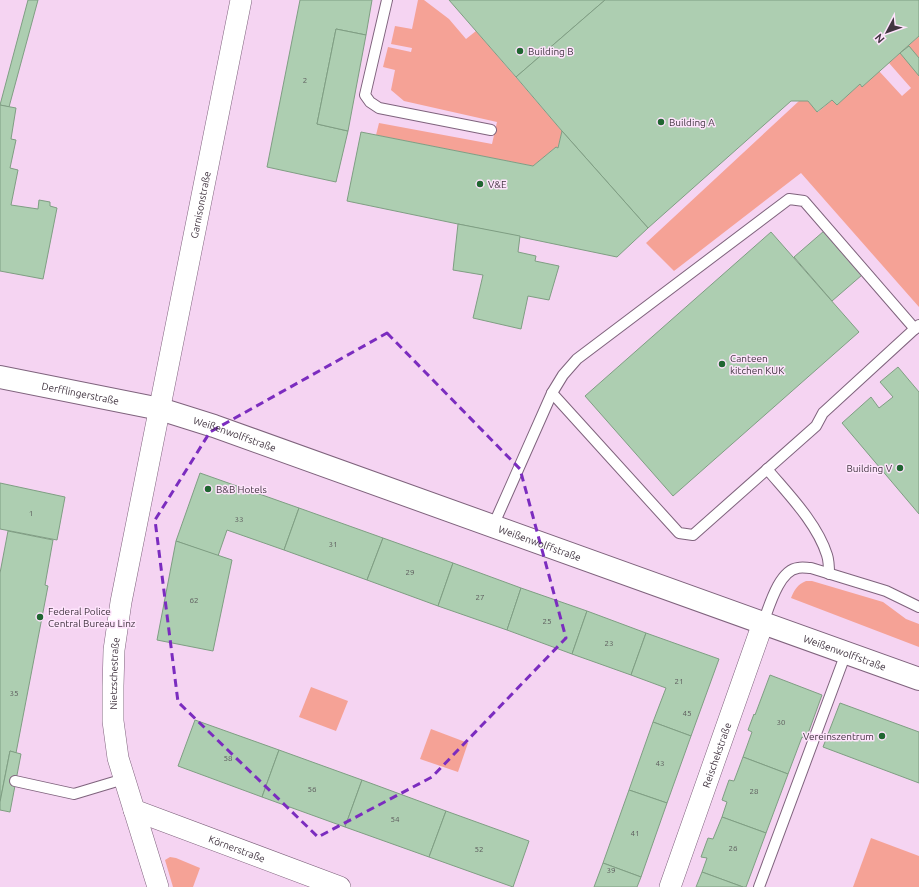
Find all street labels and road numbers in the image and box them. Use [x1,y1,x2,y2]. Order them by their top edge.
street label: Garnisonstraße [189,170,213,239]
street label: Derfflingerstraße [41,380,120,407]
street label: Weißenwolffstraße [192,415,278,454]
street label: Weißenwolffstraße [497,524,582,563]
street label: Weißenwolffstraße [802,633,887,673]
street label: Nietzschestraße [108,636,122,710]
street label: Reischekstraße [700,721,734,789]
street label: Körnerstraße [207,833,267,865]

